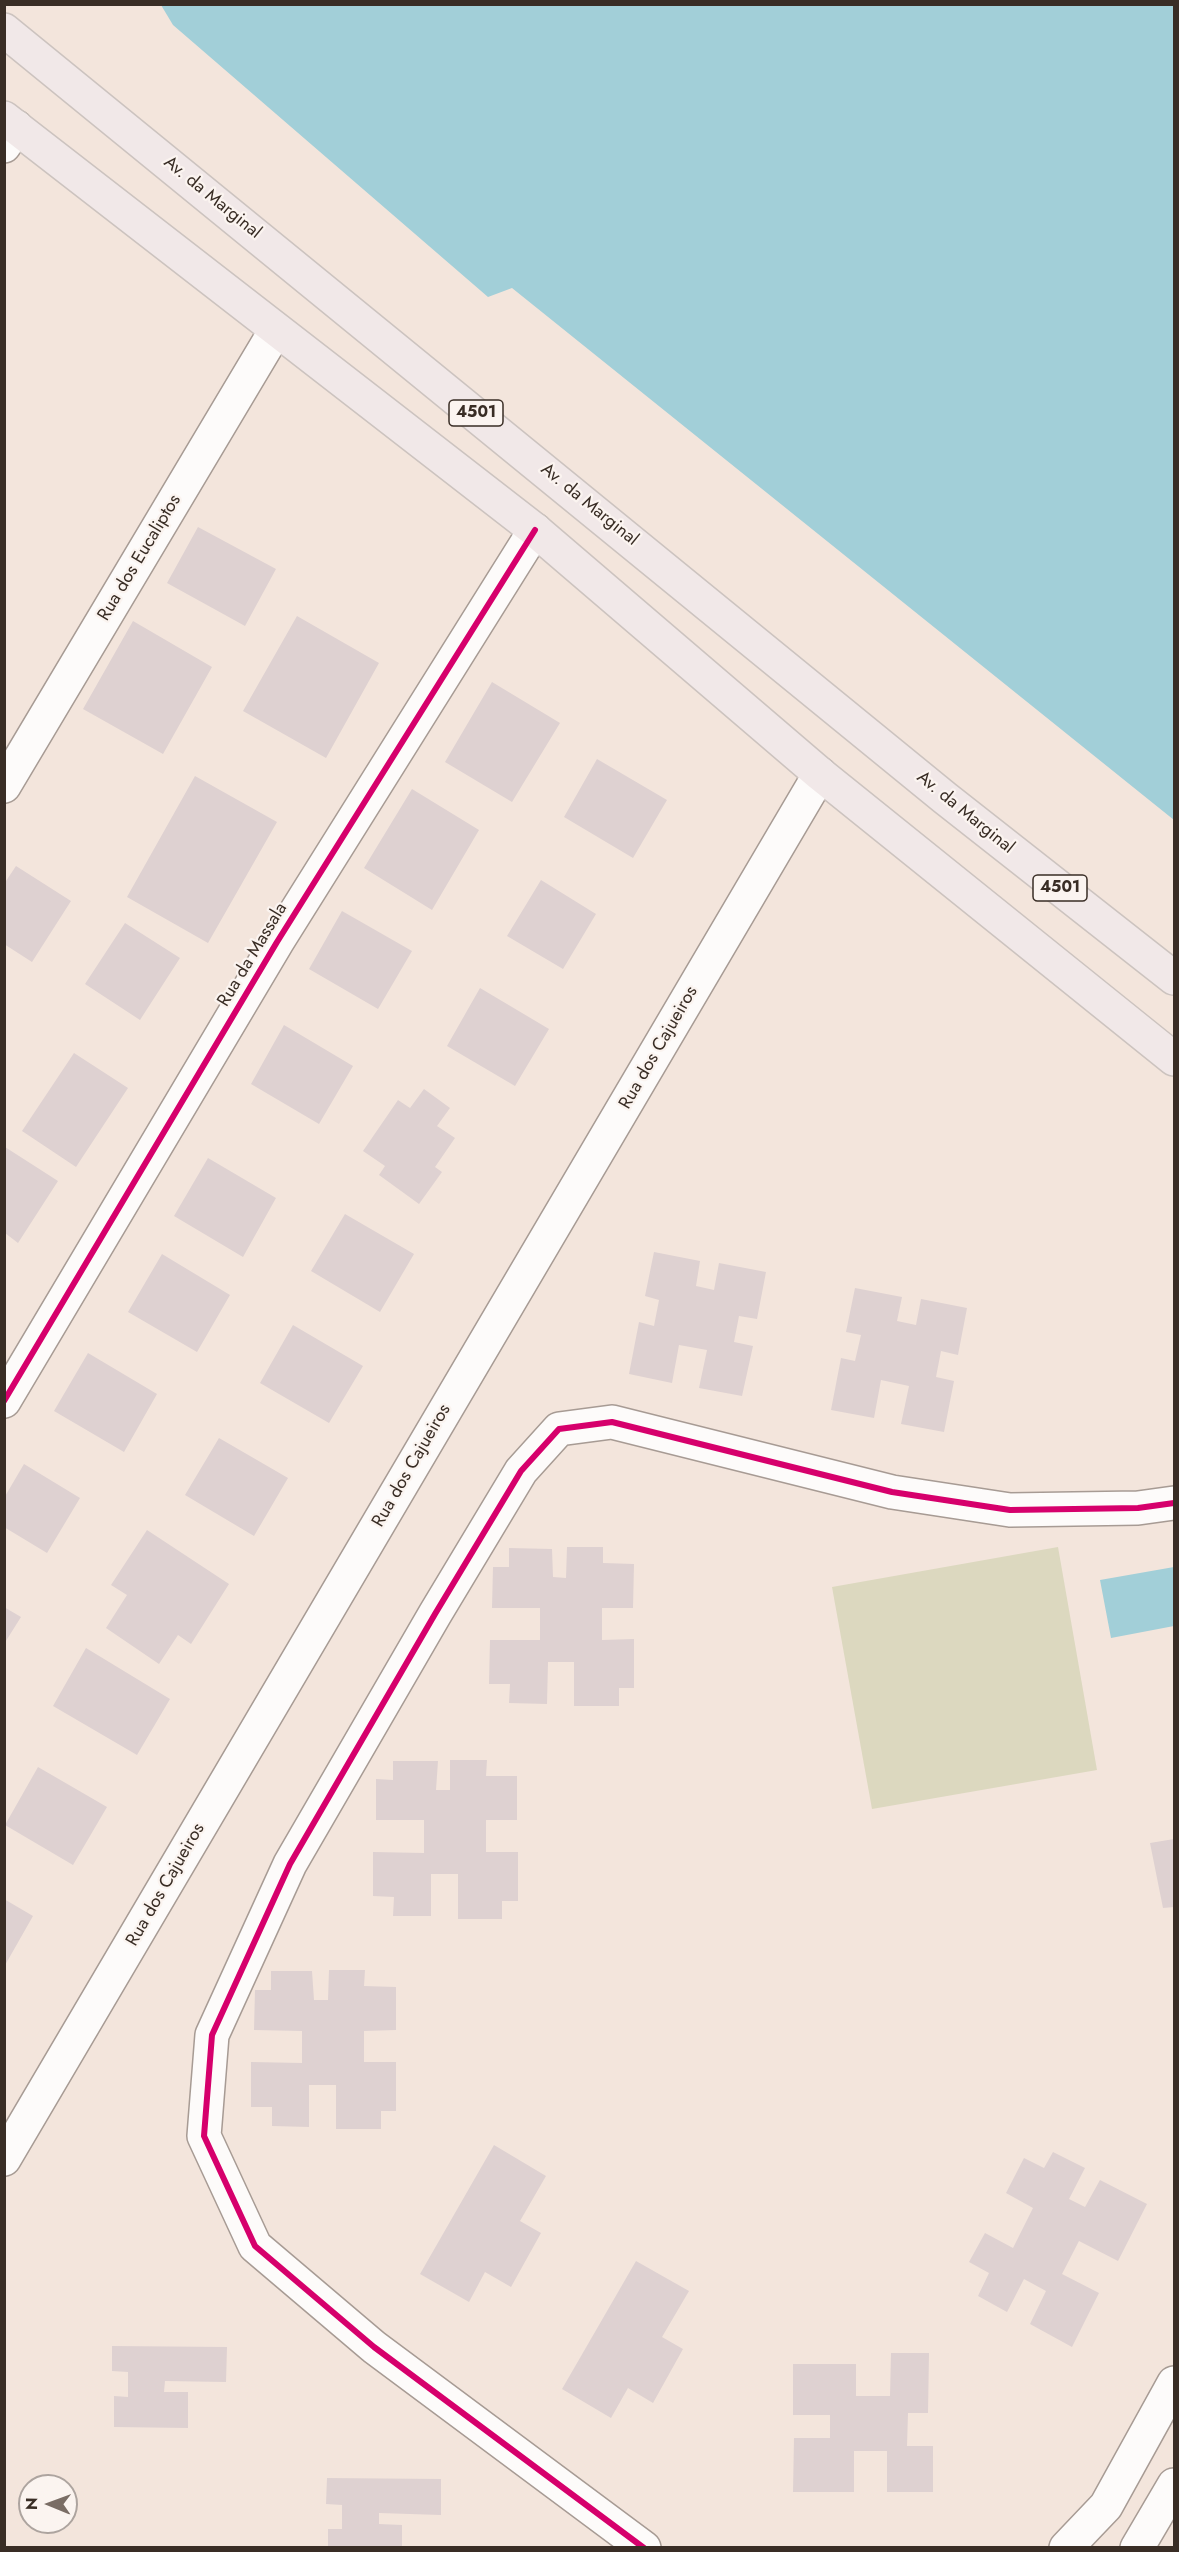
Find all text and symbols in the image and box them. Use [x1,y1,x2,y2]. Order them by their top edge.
street label: Av. da Marginal [159,152,265,244]
road number: 4501 [449,400,503,426]
street label: Av. da Marginal [536,459,642,551]
street label: Rua dos Eucaliptos [94,491,186,625]
street label: Av. da Marginal [912,767,1018,859]
road number: 4501 [1033,875,1087,901]
street label: Rua da Massala [214,899,292,1011]
street label: Rua dos Cajueiros [615,983,703,1113]
street label: Rua dos Cajueiros [368,1401,456,1531]
street label: Rua dos Cajueiros [122,1820,210,1950]
north arrow [18,2474,78,2534]
text: N [20,2497,43,2510]

